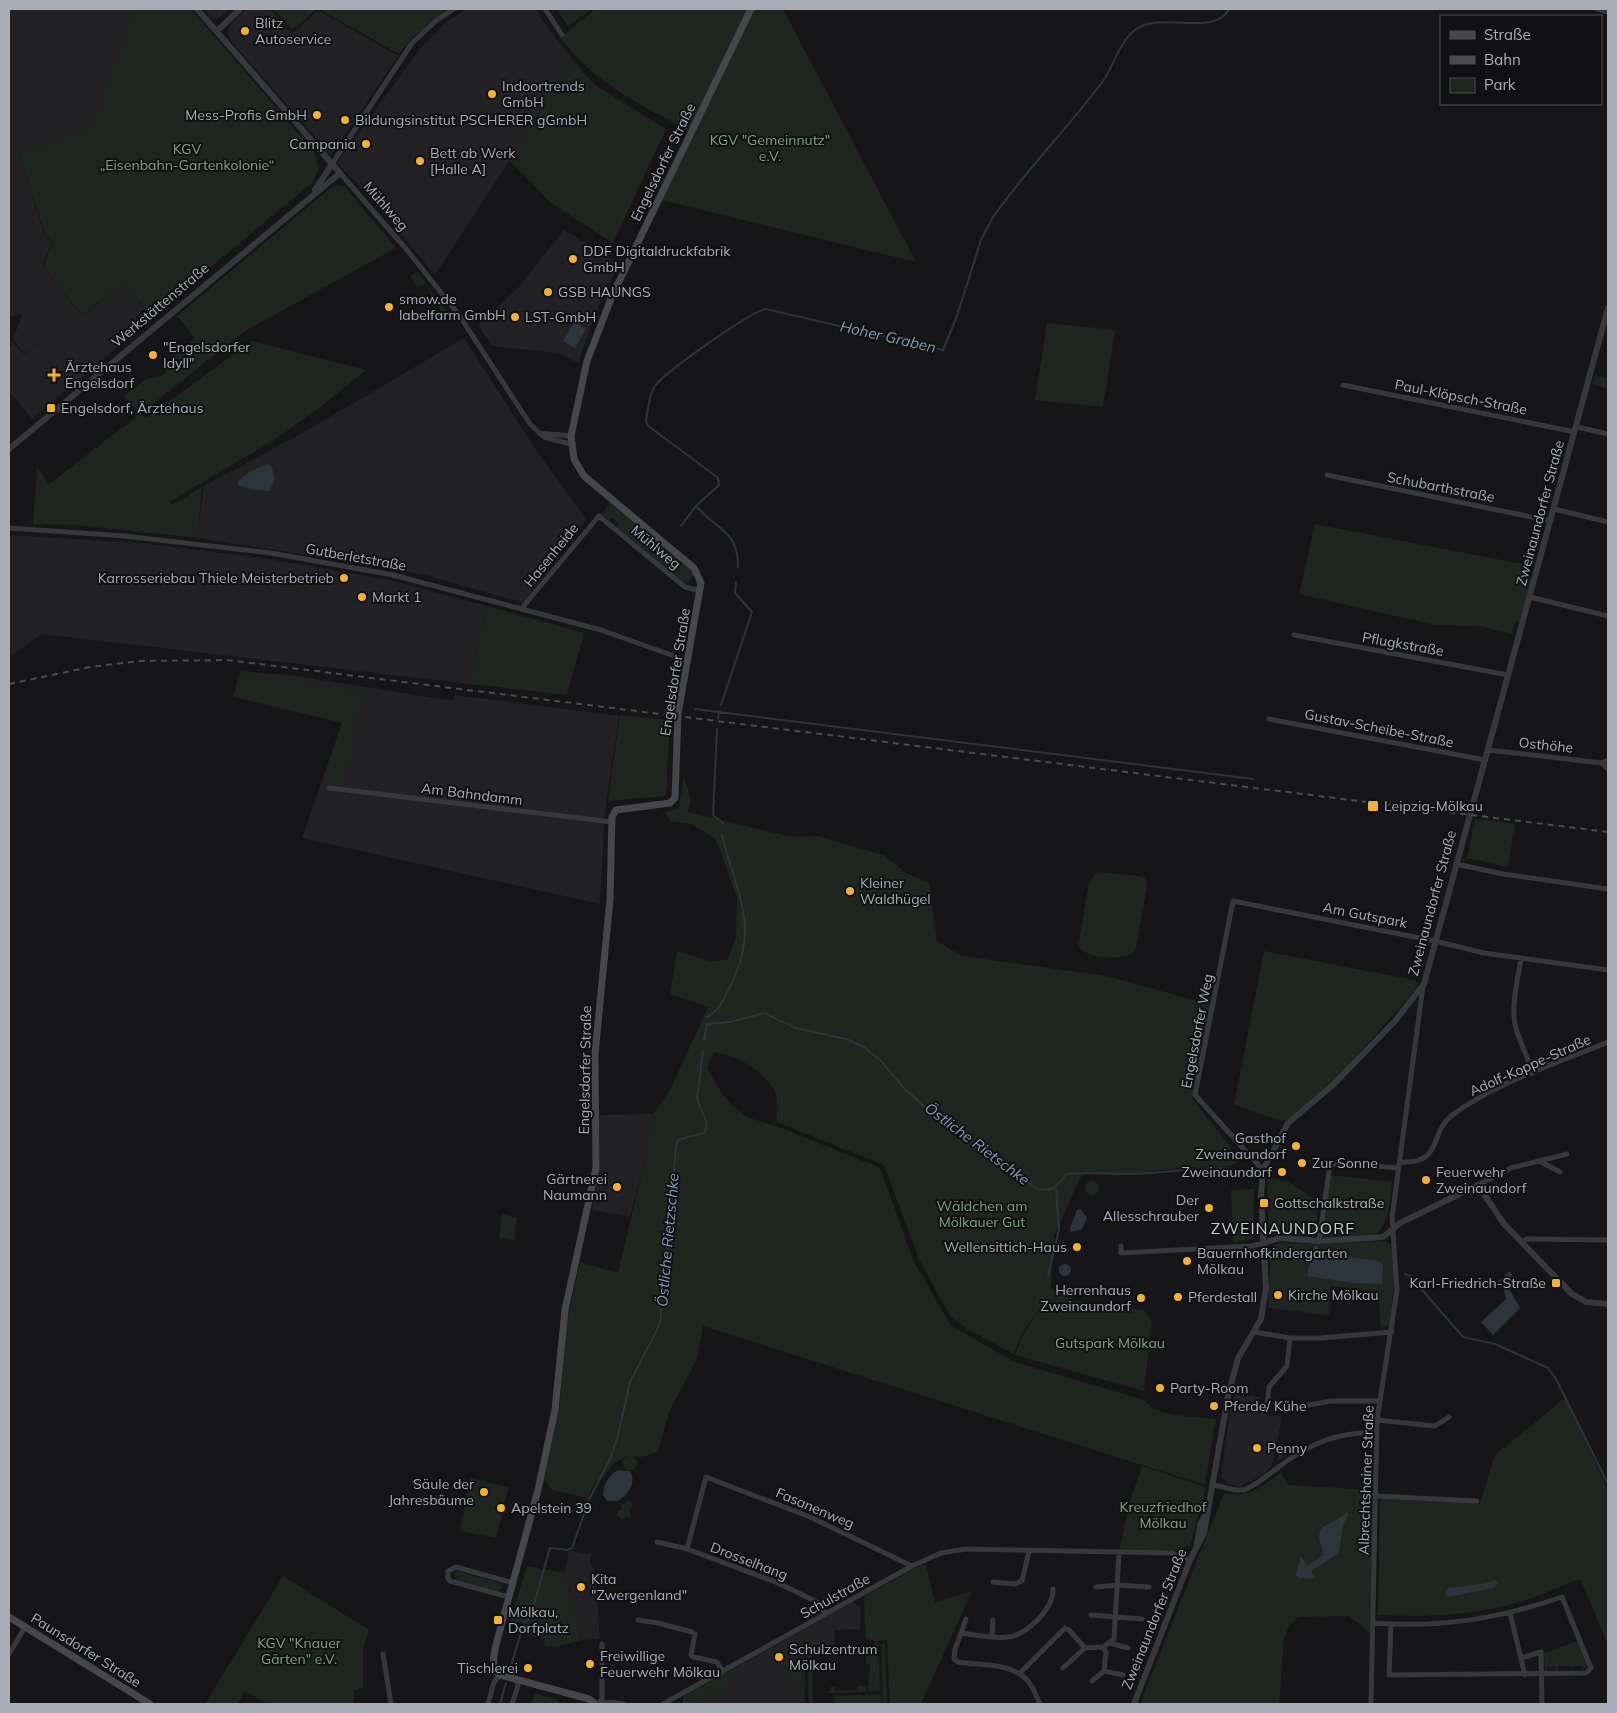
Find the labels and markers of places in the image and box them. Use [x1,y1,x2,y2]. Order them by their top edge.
place label: Blitz Autoservice [255,14,331,48]
marker: Blitz Autoservice [239,25,251,37]
place label: Indoortrends GmbH [502,77,585,111]
marker: Indoortrends GmbH [486,88,498,100]
place label: Mess-Profis GmbH [185,106,307,124]
marker: Mess-Profis GmbH [311,109,323,121]
place label: Bildungsinstitut PSCHERER gGmbH [355,111,587,129]
marker: Bildungsinstitut PSCHERER gGmbH [339,114,351,126]
place label: Campania [289,135,356,153]
marker: Campania [360,138,372,150]
place label: Bett ab Werk [Halle A] [430,144,516,178]
marker: Bett ab Werk [Halle A] [414,155,426,167]
place label: DDF Digitaldruckfabrik GmbH [583,242,731,276]
marker: DDF Digitaldruckfabrik GmbH [567,253,579,265]
place label: GSB HAUNGS [558,283,651,301]
marker: GSB HAUNGS [542,286,554,298]
place label: smow.de labelfarm GmbH [399,290,506,324]
marker: smow.de labelfarm GmbH [383,301,395,313]
place label: LST-GmbH [525,308,596,326]
marker: LST-GmbH [509,311,521,323]
place label: "Engelsdorfer Idyll" [163,338,251,372]
marker: "Engelsdorfer Idyll" [147,349,159,361]
place label: Ärztehaus Engelsdorf [65,358,135,392]
marker: Ärztehaus Engelsdorf [47,368,61,382]
place label: Engelsdorf, Ärztehaus [61,399,204,417]
marker: Engelsdorf, Ärztehaus [45,402,57,414]
place label: Karrosseriebau Thiele Meisterbetrieb [98,569,334,587]
marker: Karrosseriebau Thiele Meisterbetrieb [338,572,350,584]
place label: Markt 1 [372,588,422,606]
marker: Markt 1 [356,591,368,603]
place label: Leipzig-Mölkau [1384,797,1483,815]
marker: Leipzig-Mölkau [1366,799,1380,813]
place label: Kleiner Waldhügel [860,874,931,908]
marker: Kleiner Waldhügel [844,885,856,897]
place label: Gasthof Zweinaundorf [1196,1129,1286,1163]
marker: Gasthof Zweinaundorf [1290,1140,1302,1152]
place label: Zur Sonne [1312,1154,1378,1172]
marker: Zur Sonne [1296,1157,1308,1169]
place label: Zweinaundorf [1182,1163,1272,1181]
place label: Feuerwehr Zweinaundorf [1436,1163,1527,1197]
marker: Zweinaundorf [1276,1166,1288,1178]
place label: Gärtnerei Naumann [543,1170,607,1204]
marker: Feuerwehr Zweinaundorf [1420,1174,1432,1186]
marker: Gärtnerei Naumann [611,1181,623,1193]
place label: Der Allesschrauber [1103,1191,1200,1225]
place label: Gottschalkstraße [1274,1194,1384,1212]
marker: Gottschalkstraße [1258,1197,1270,1209]
marker: Der Allesschrauber [1203,1202,1215,1214]
place label: Wellensittich-Haus [944,1238,1067,1256]
marker: Wellensittich-Haus [1071,1241,1083,1253]
place label: Bauernhofkindergarten Mölkau [1197,1244,1347,1278]
marker: Bauernhofkindergarten Mölkau [1181,1255,1193,1267]
place label: Karl-Friedrich-Straße [1409,1274,1546,1292]
marker: Karl-Friedrich-Straße [1550,1277,1562,1289]
place label: Herrenhaus Zweinaundorf [1041,1281,1131,1315]
place label: Kirche Mölkau [1288,1286,1379,1304]
place label: Pferdestall [1188,1288,1257,1306]
marker: Kirche Mölkau [1272,1289,1284,1301]
marker: Pferdestall [1172,1291,1184,1303]
marker: Herrenhaus Zweinaundorf [1135,1292,1147,1304]
place label: Party-Room [1170,1379,1249,1397]
marker: Party-Room [1154,1382,1166,1394]
place label: Pferde/ Kühe [1224,1397,1307,1415]
marker: Pferde/ Kühe [1208,1400,1220,1412]
place label: Penny [1267,1439,1308,1457]
marker: Penny [1251,1442,1263,1454]
place label: Säule der Jahresbäume [388,1475,475,1509]
marker: Säule der Jahresbäume [478,1486,490,1498]
place label: Apelstein 39 [511,1499,592,1517]
marker: Apelstein 39 [495,1502,507,1514]
place label: Kita "Zwergenland" [591,1570,687,1604]
marker: Kita "Zwergenland" [575,1581,587,1593]
place label: Mölkau, Dorfplatz [508,1603,569,1637]
marker: Mölkau, Dorfplatz [492,1614,504,1626]
place label: Schulzentrum Mölkau [789,1640,878,1674]
place label: Freiwillige Feuerwehr Mölkau [600,1647,720,1681]
marker: Schulzentrum Mölkau [773,1651,785,1663]
marker: Freiwillige Feuerwehr Mölkau [584,1658,596,1670]
place label: Tischlerei [457,1659,518,1677]
marker: Tischlerei [522,1662,534,1674]

